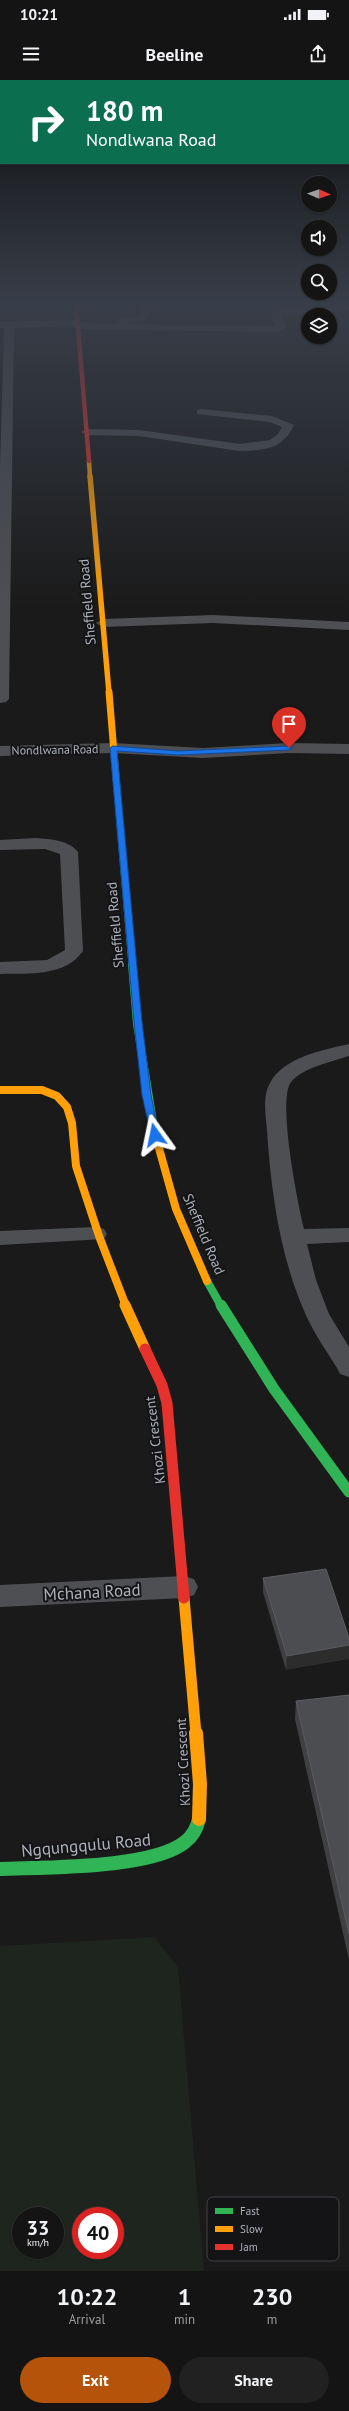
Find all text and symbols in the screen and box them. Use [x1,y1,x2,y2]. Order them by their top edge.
text: 10:21 [20,5,58,24]
icon: menu [20,43,42,65]
text: Beeline [146,43,203,66]
icon: share [307,43,329,65]
text: 180 m [86,92,163,129]
icon: right [20,96,72,148]
text: Nondlwana Road [86,128,216,151]
north arrow [301,176,337,212]
map controls [301,176,337,344]
button: sound [301,220,337,256]
button: search [301,264,337,300]
button: layers [301,308,337,344]
street label: Sheffield Road [74,558,100,646]
pin [272,707,306,748]
icon: arrive [278,713,300,735]
street label: Nondlwana Road [11,741,99,758]
street label: Sheffield Road [102,881,128,969]
position arrow [134,1114,176,1156]
street label: Sheffield Road [179,1191,229,1277]
street label: Khozi Crescent [141,1395,169,1485]
street label: Mchana Road [43,1578,141,1606]
street label: Khozi Crescent [172,1717,194,1807]
street label: Ngqungqulu Road [20,1828,152,1862]
legend [207,2197,339,2261]
text: Fast [240,2204,260,2218]
speed limit sign: 40 [72,2207,124,2259]
text: 33 [27,2215,49,2241]
text: Slow [240,2222,263,2236]
text: km/h [27,2236,49,2249]
text: Jam [239,2240,258,2254]
text: 10:22 [57,2281,117,2312]
text: 1 [178,2281,191,2312]
text: 230 [252,2281,292,2312]
text: Arrival [69,2311,105,2328]
text: min [174,2311,195,2328]
text: m [267,2311,277,2328]
button: Exit [20,2357,171,2403]
button: Share [179,2357,329,2403]

